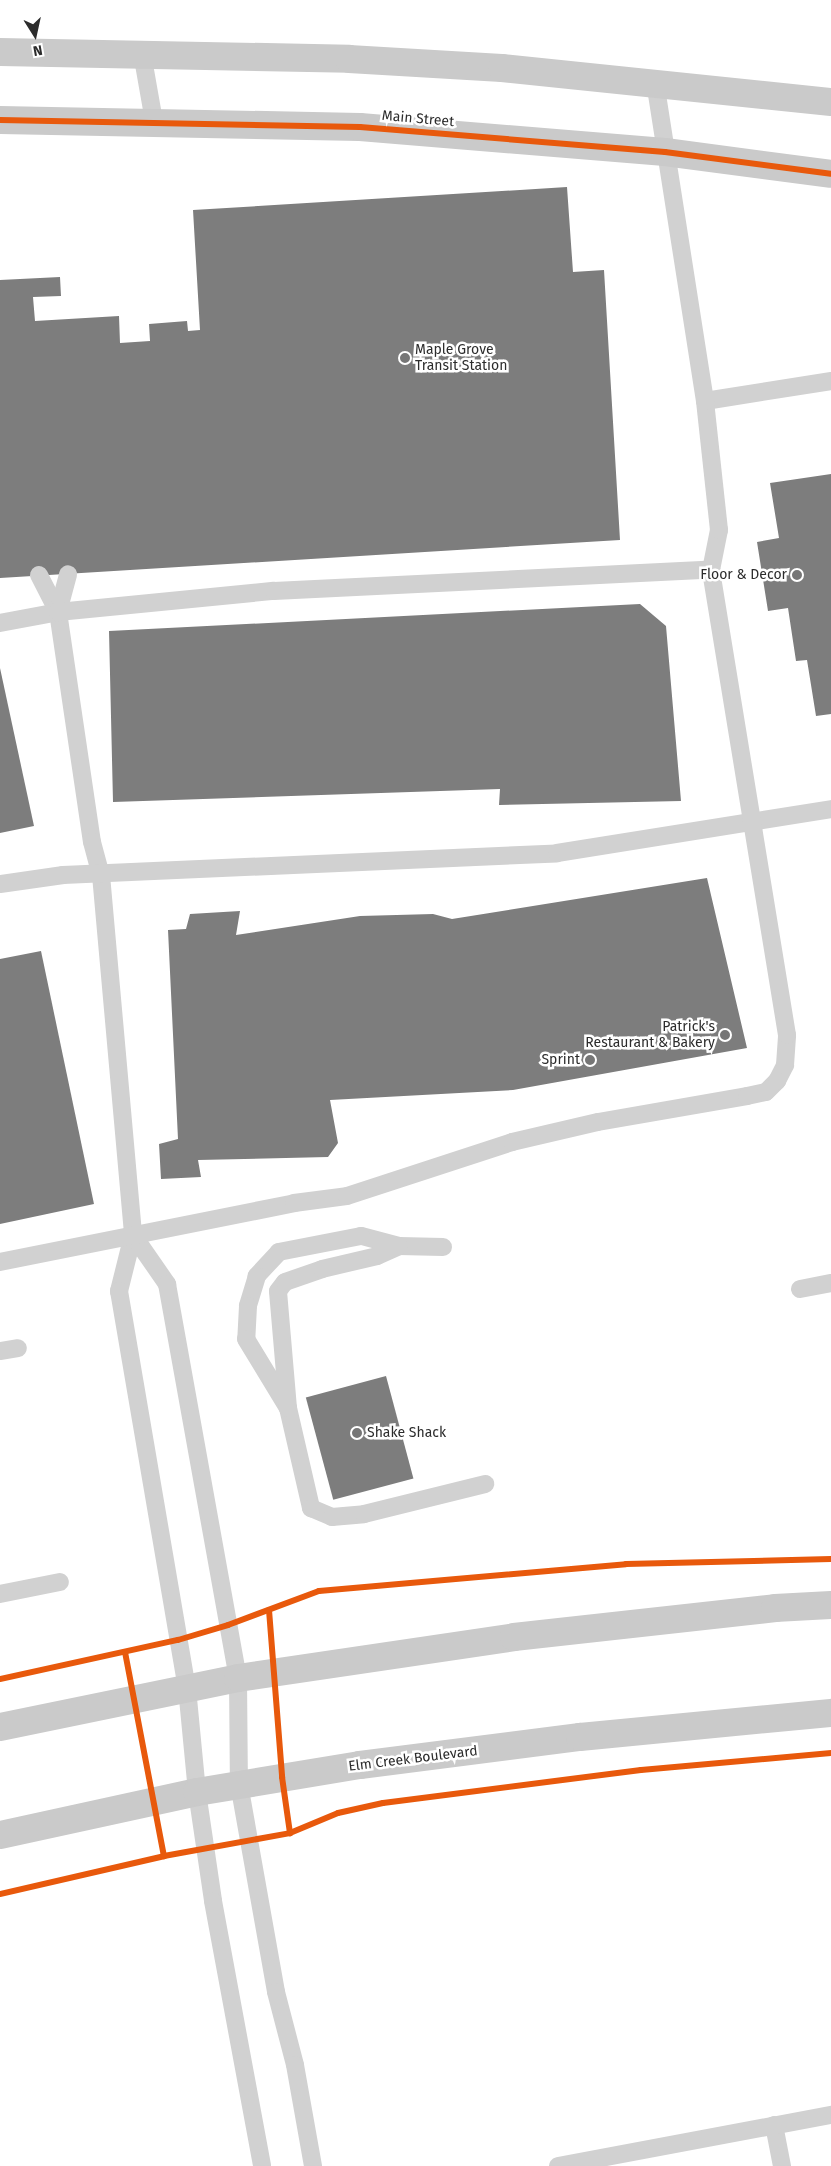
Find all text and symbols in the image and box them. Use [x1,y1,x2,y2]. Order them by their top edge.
north arrow [10,10,60,60]
text: N [32,41,44,59]
street label: Main Street [381,107,455,131]
place label: Maple Grove Transit Station [415,342,507,374]
marker: Maple Grove Transit Station [399,352,411,364]
place label: Floor & Decor [700,567,787,583]
marker: Floor & Decor [791,569,803,581]
place label: Patrick's Restaurant & Bakery [585,1019,715,1052]
marker: Patrick's Restaurant & Bakery [719,1029,731,1041]
place label: Sprint [541,1052,580,1068]
marker: Sprint [584,1054,596,1066]
place label: Shake Shack [367,1425,446,1441]
marker: Shake Shack [351,1427,363,1439]
street label: Elm Creek Boulevard [347,1743,479,1775]

